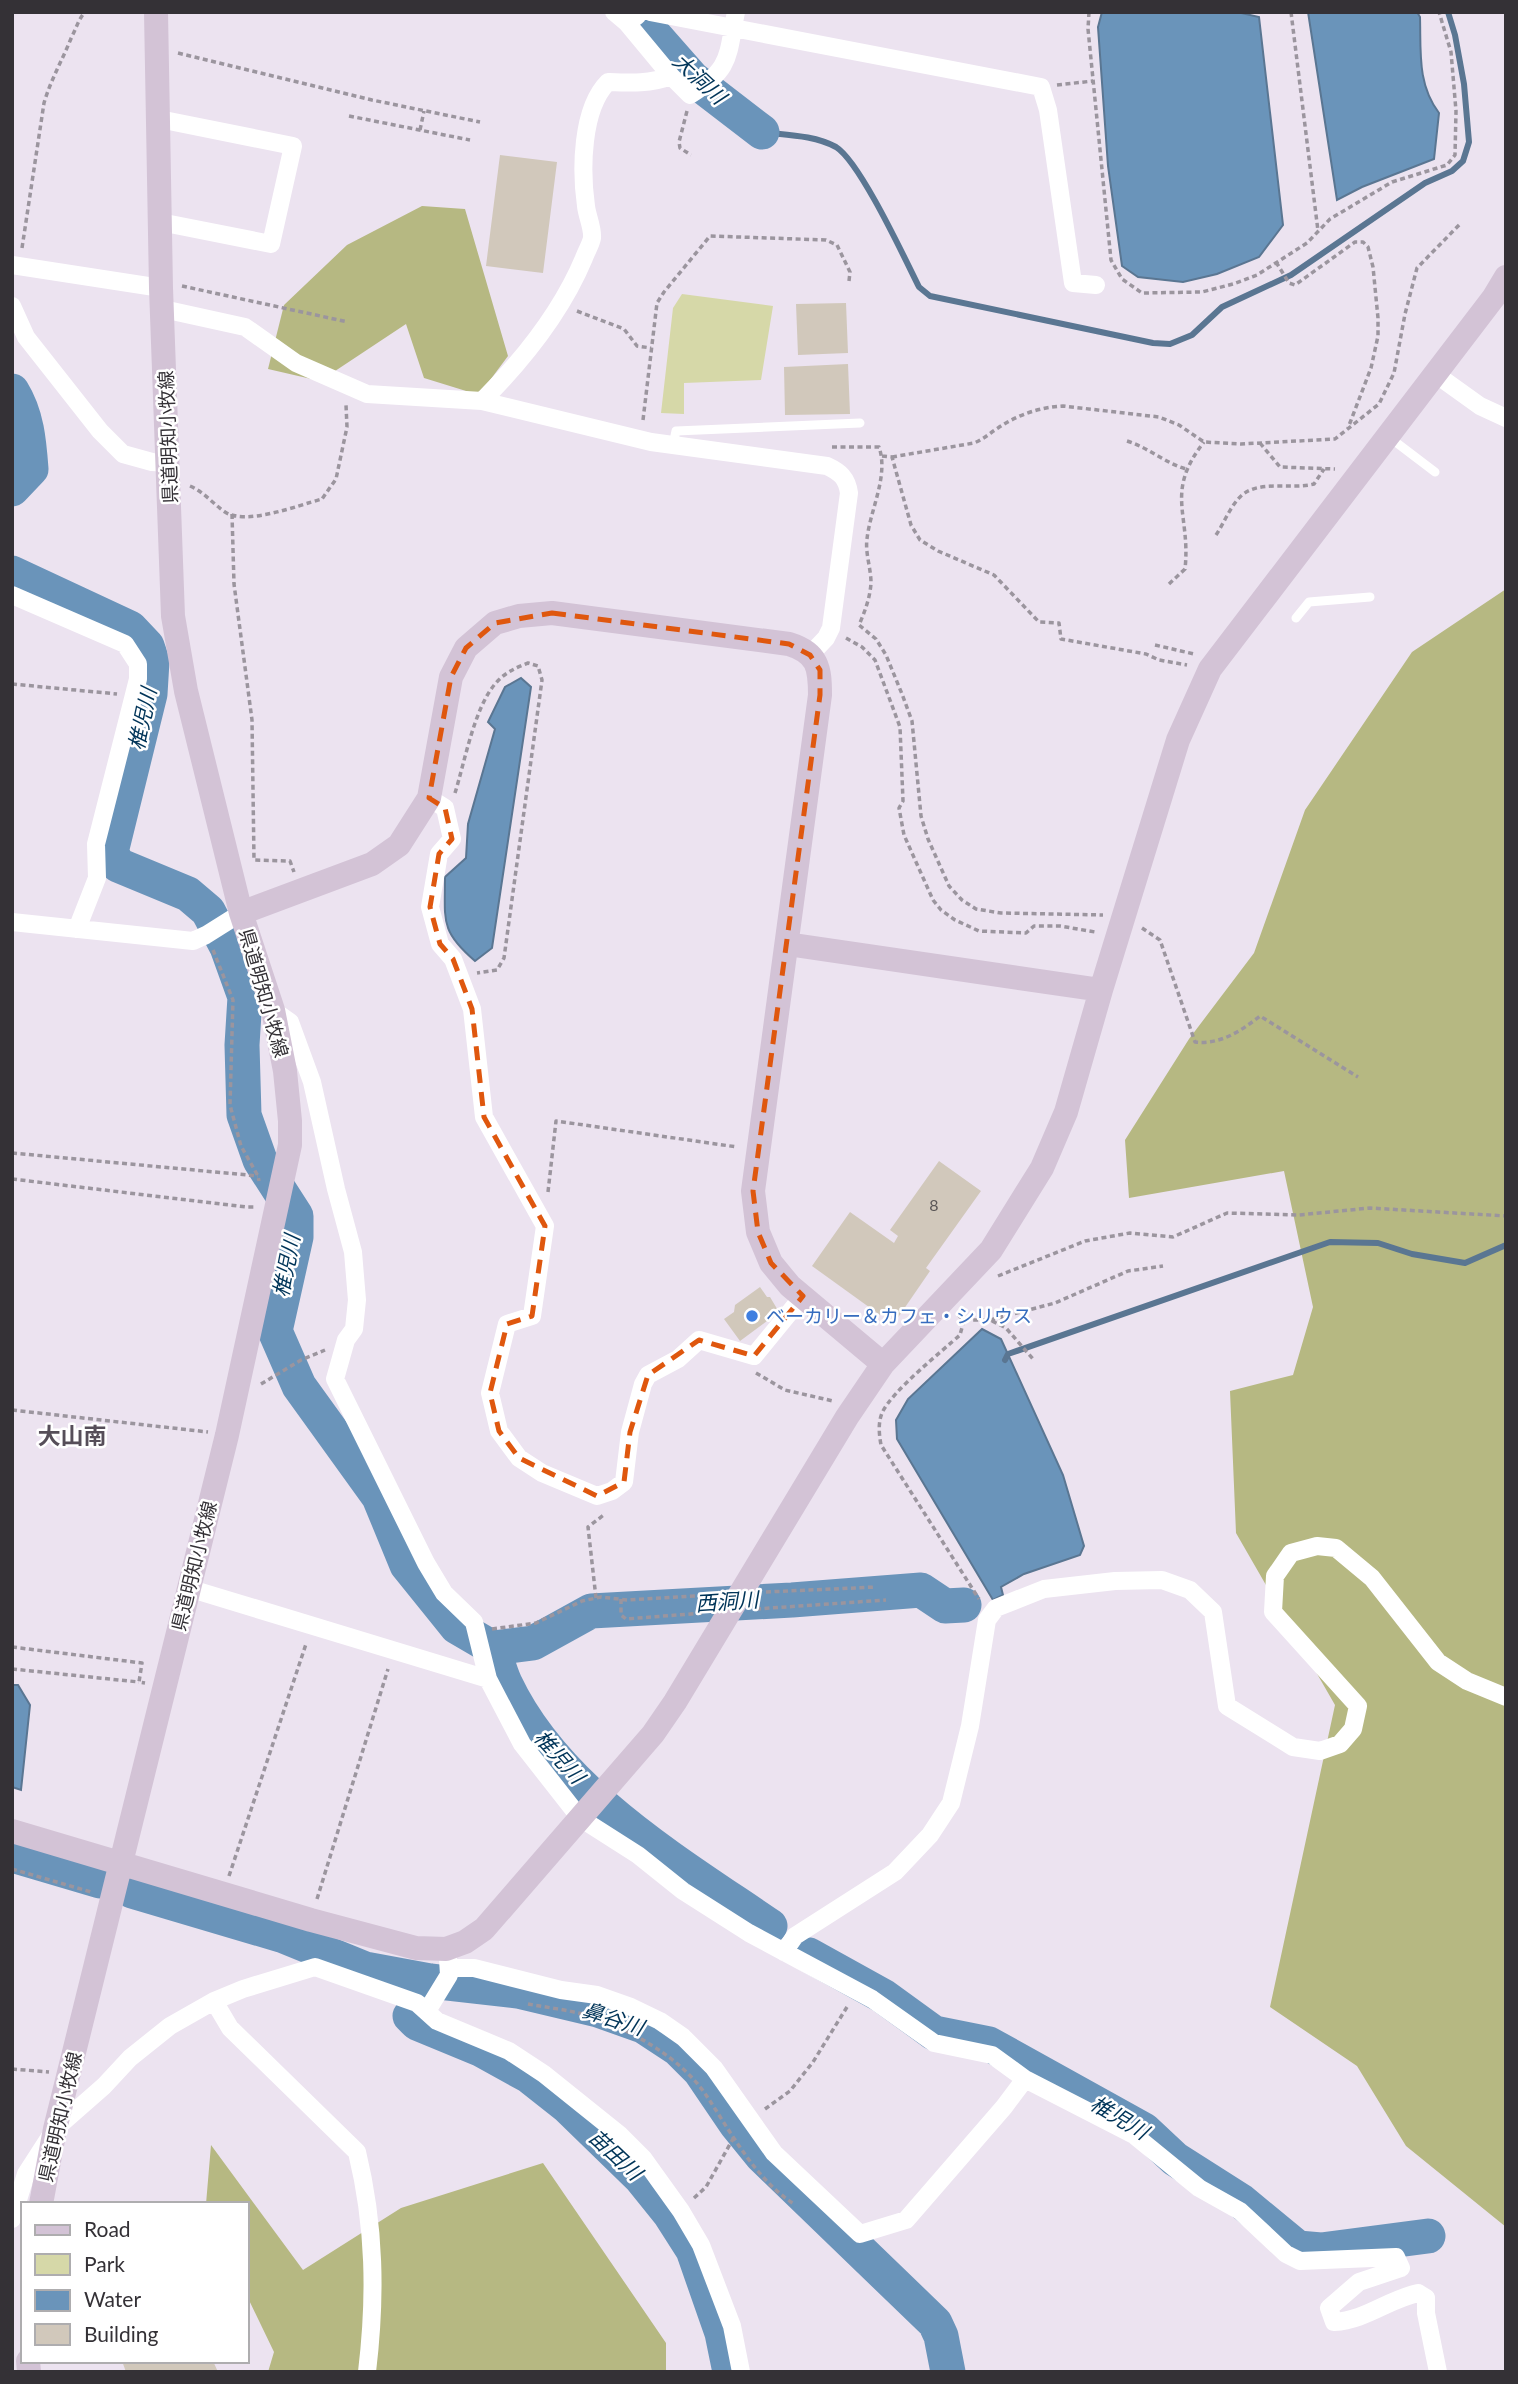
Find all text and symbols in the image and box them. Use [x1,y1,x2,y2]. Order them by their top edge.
water label: 大洞川 [668,47,733,110]
street label: 県道明知小牧線 [154,370,181,504]
water label: 椎児川 [123,683,161,752]
street label: 県道明知小牧線 [235,926,294,1060]
house number: 8 [929,1195,939,1214]
water label: 椎児川 [267,1230,304,1299]
place label: ベーカリー＆カフェ・シリウス [766,1304,1032,1327]
marker: ベーカリー＆カフェ・シリウス [744,1308,760,1324]
district label: 大山南 [38,1421,107,1449]
street label: 県道明知小牧線 [166,1499,221,1633]
water label: 西洞川 [695,1586,761,1615]
water label: 椎児川 [530,1724,592,1789]
water label: 鼻谷川 [580,1996,649,2040]
street label: 県道明知小牧線 [33,2049,86,2184]
water label: 椎児川 [1086,2090,1155,2145]
water label: 苗田川 [584,2123,649,2186]
legend [21,2202,248,2363]
text: Road [84,2216,131,2241]
text: Park [84,2251,125,2276]
text: Water [84,2286,141,2311]
text: Building [84,2321,159,2346]

